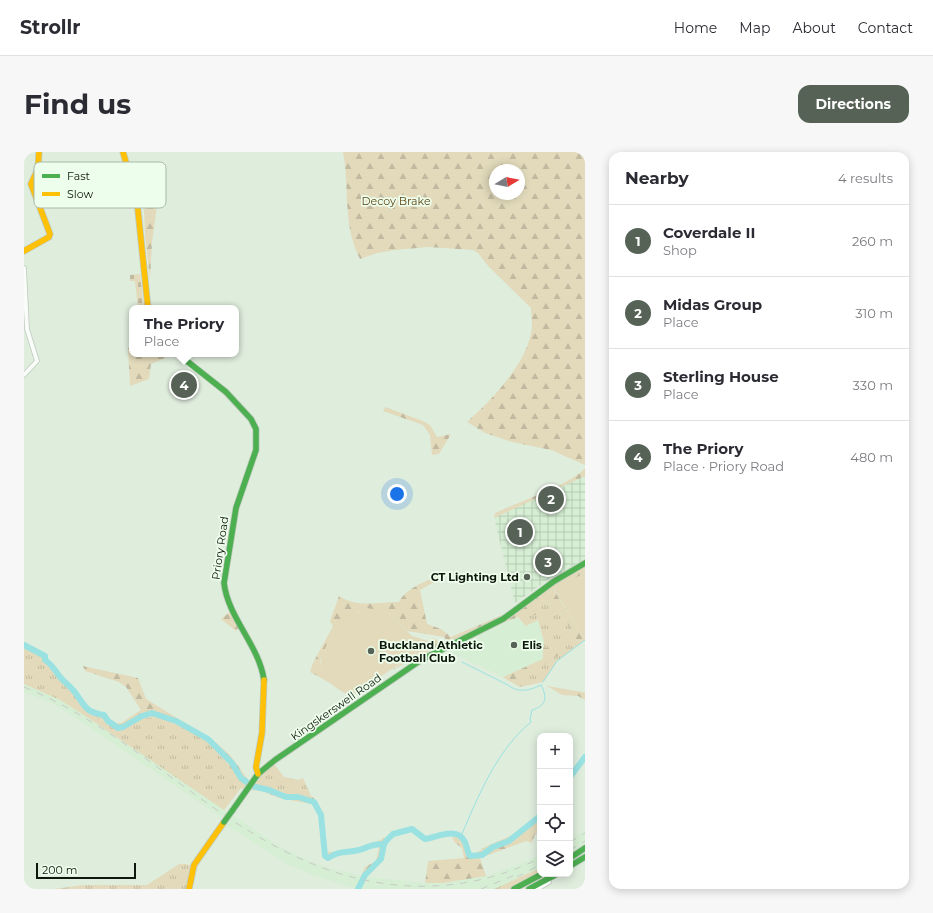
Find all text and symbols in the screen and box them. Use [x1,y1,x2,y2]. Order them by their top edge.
text: Strollr [20,16,81,39]
text: Home [674,19,717,37]
text: Map [739,19,770,37]
text: About [792,19,836,37]
text: Contact [858,19,913,37]
button: Directions [798,85,909,123]
text: Find us [24,87,131,121]
legend [34,162,166,208]
north arrow [489,164,525,200]
text: Nearby [625,168,689,188]
text: Fast [67,169,91,183]
text: 4 results [838,170,893,186]
text: Slow [67,187,93,201]
park label: Decoy Brake [361,194,431,208]
text: Coverdale II [663,223,755,242]
text: 1 [635,233,641,249]
text: 260 m [852,233,893,249]
text: Shop [663,242,697,258]
text: Midas Group [663,295,762,314]
popup [129,305,239,357]
text: 2 [634,305,642,321]
text: 310 m [855,305,893,321]
text: The Priory [144,314,224,333]
text: Place [663,314,699,330]
text: Place [144,333,179,349]
text: Sterling House [663,367,779,386]
pin: 4 [171,370,197,400]
text: 3 [634,377,642,393]
text: 330 m [853,377,893,393]
text: Place [663,386,699,402]
text: The Priory [663,439,743,458]
text: 4 [634,449,642,465]
text: 480 m [850,449,893,465]
text: Place · Priory Road [663,458,784,474]
your location [387,484,407,504]
pin: 2 [538,484,564,514]
street label: Priory Road [209,515,231,581]
pin: 1 [507,517,533,547]
pin: 3 [535,547,561,577]
place label: CT Lighting Ltd [431,570,519,584]
marker: CT Lighting Ltd [522,572,532,582]
place label: Buckland Athletic Football Club [379,638,483,665]
place label: Elis [522,638,542,652]
marker: Elis [509,640,519,650]
marker: Buckland Athletic Football Club [366,646,376,656]
street label: Kingskerswell Road [288,670,384,744]
map controls [537,733,573,877]
button: + [537,733,573,769]
button: − [537,769,573,805]
button: locate [537,805,573,841]
button: layers [537,841,573,877]
scale bar [36,861,136,880]
text: 200 m [42,863,77,877]

